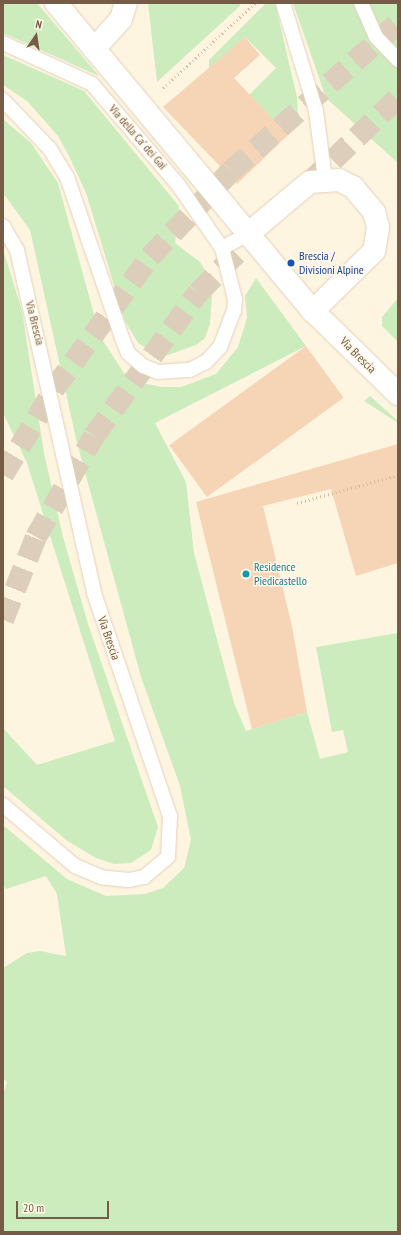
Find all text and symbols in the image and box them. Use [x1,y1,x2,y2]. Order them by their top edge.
north arrow [16,16,56,56]
text: N [34,17,43,32]
street label: Via della Ca' dei Gai [106,101,170,173]
place label: Brescia / Divisioni Alpine [299,249,364,277]
marker: Brescia / Divisioni Alpine [286,258,296,268]
street label: Via Brescia [23,299,47,347]
street label: Via Brescia [337,334,379,376]
place label: Residence Piedicastello [254,560,307,588]
marker: Residence Piedicastello [241,569,251,579]
street label: Via Brescia [95,614,123,662]
scale bar [18,1193,111,1219]
text: 20 m [23,1200,44,1215]

